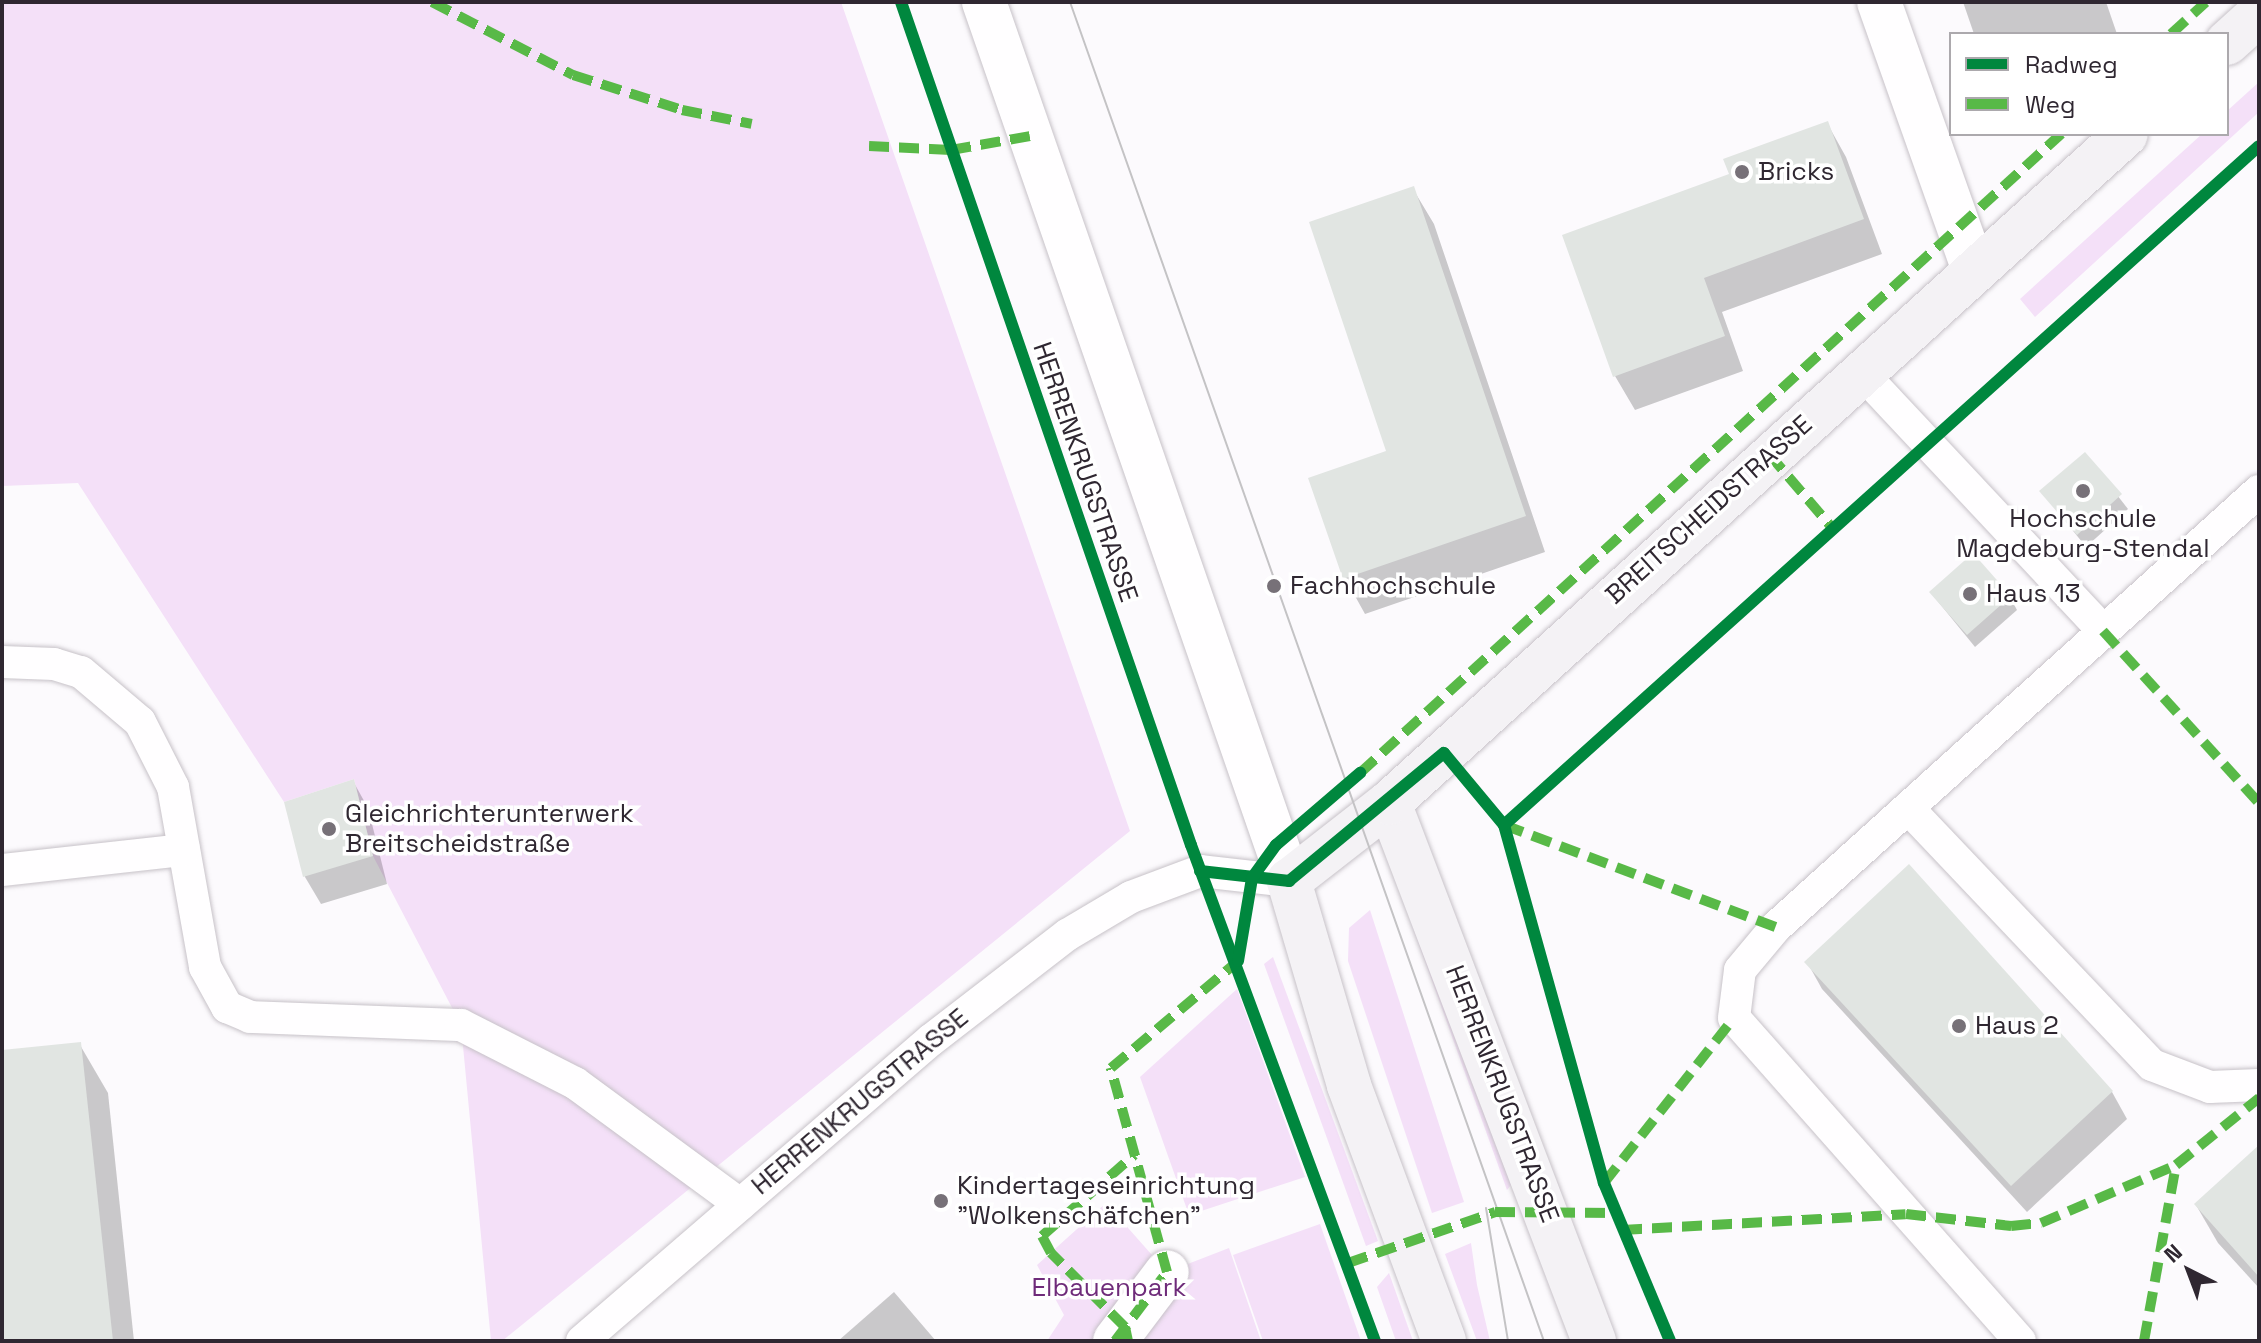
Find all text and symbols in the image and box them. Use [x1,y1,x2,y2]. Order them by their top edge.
legend [1949,32,2229,136]
text: Radweg [2025,49,2118,80]
text: Weg [2025,89,2075,120]
place label: Bricks [1758,156,1834,188]
marker: Bricks [1733,163,1751,181]
street label: HERRENKRUGSTRASSE [1026,338,1144,606]
street label: BREITSCHEIDSTRASSE [1599,409,1819,611]
marker: Hochschule Magdeburg-Stendal [2074,482,2092,500]
place label: Hochschule Magdeburg-Stendal [1956,503,2210,564]
place label: Fachhochschule [1290,570,1496,602]
marker: Fachhochschule [1265,577,1283,595]
place label: Haus 13 [1986,578,2081,610]
marker: Haus 13 [1961,585,1979,603]
place label: Gleichrichterunterwerk Breitscheidstraße [345,798,634,860]
marker: Gleichrichterunterwerk Breitscheidstraße [320,820,338,838]
street label: HERRENKRUGSTRASSE [1439,961,1565,1227]
street label: HERRENKRUGSTRASSE [745,1002,975,1202]
place label: Haus 2 [1975,1010,2059,1042]
marker: Haus 2 [1950,1017,1968,1035]
place label: Kindertageseinrichtung "Wolkenschäfchen" [957,1170,1255,1232]
marker: Kindertageseinrichtung "Wolkenschäfchen" [932,1192,950,1210]
north arrow [2149,1231,2229,1311]
text: N [2158,1238,2188,1269]
park label: Elbauenpark [1031,1272,1187,1304]

